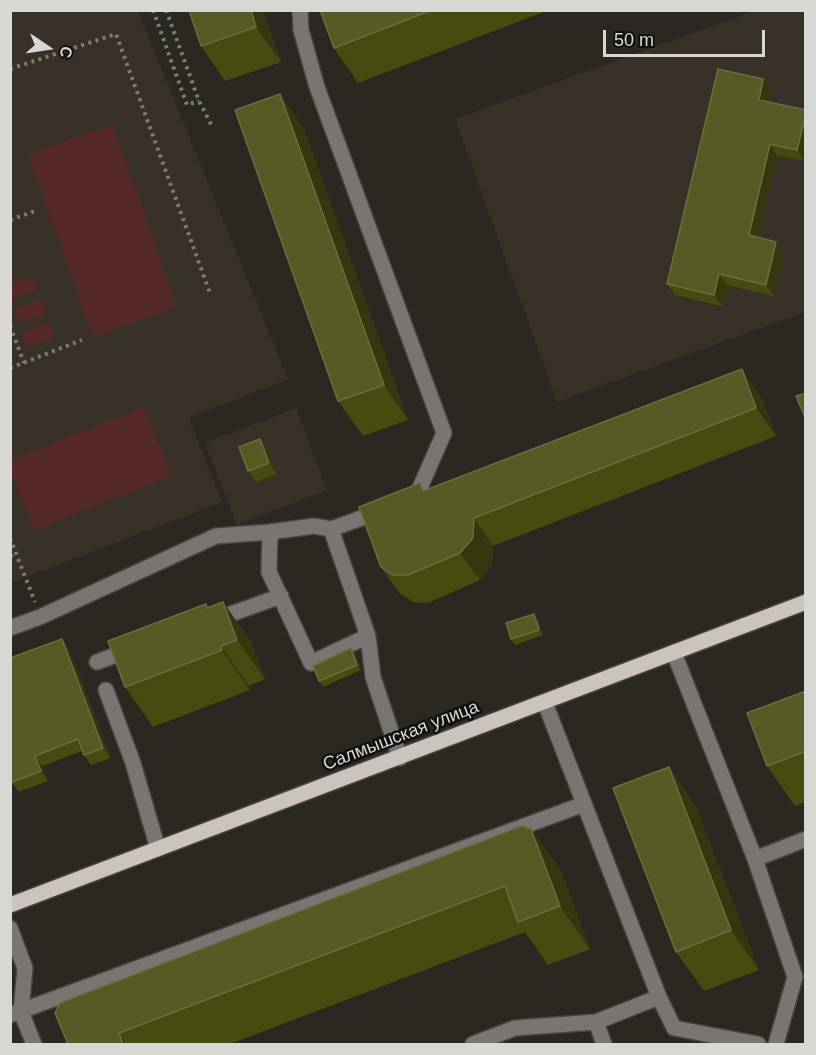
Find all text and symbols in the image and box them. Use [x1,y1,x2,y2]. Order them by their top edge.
north arrow [18,18,78,78]
scale bar [606,18,768,56]
text: 50 m [614,30,654,50]
text: С [56,45,76,60]
street label: Салмышская улица [320,696,482,776]

